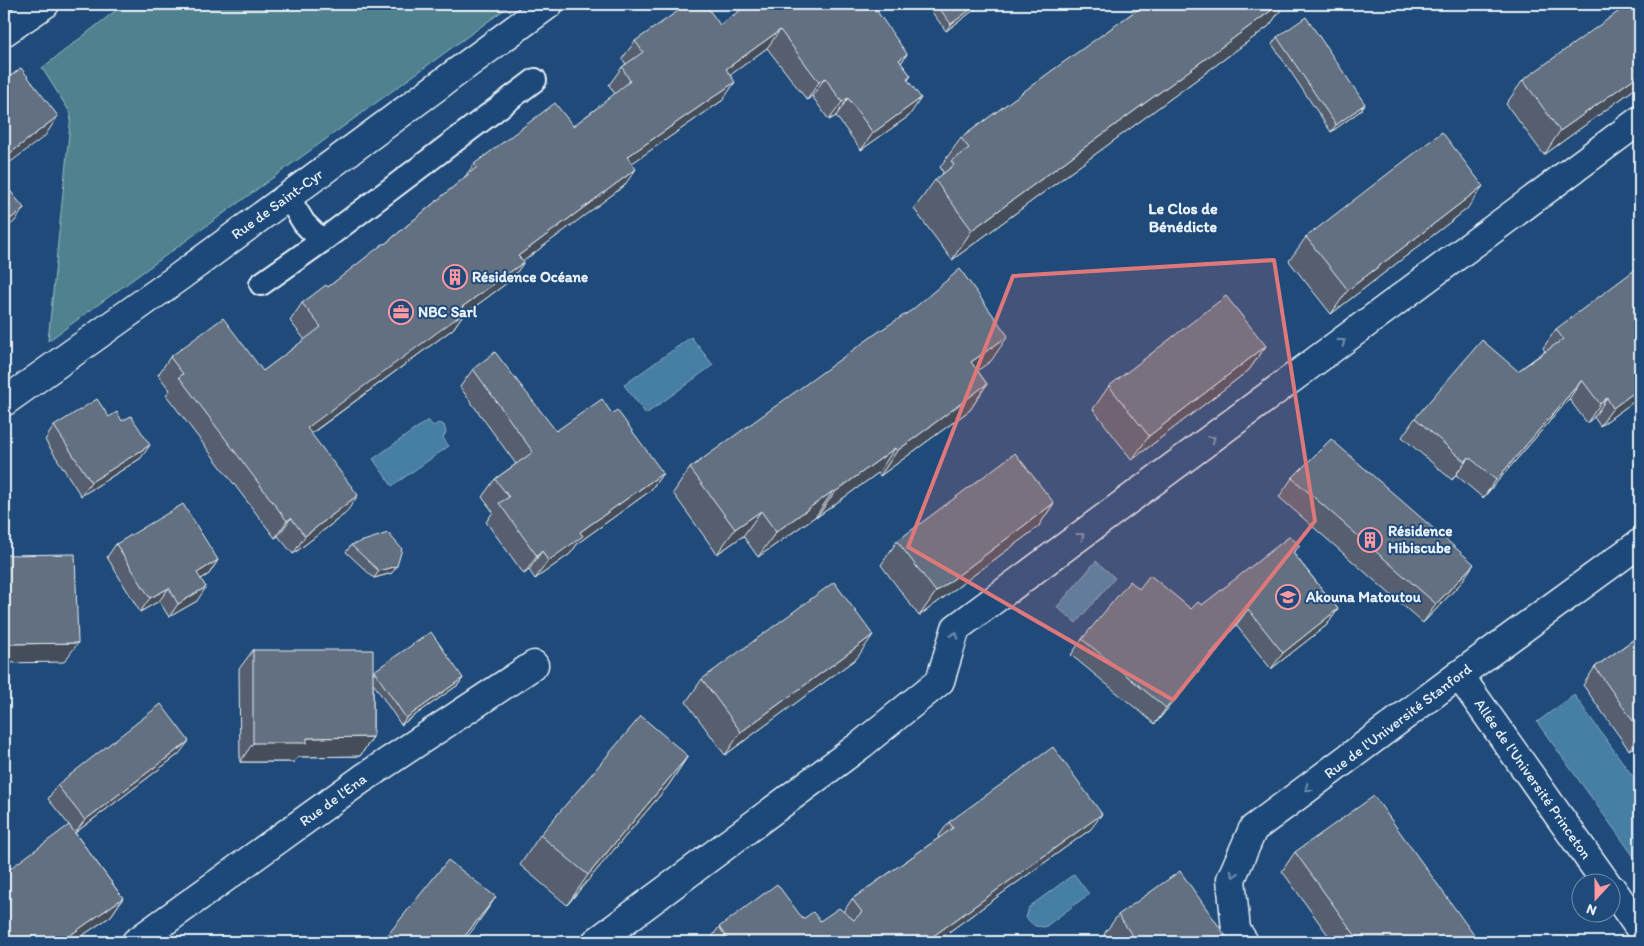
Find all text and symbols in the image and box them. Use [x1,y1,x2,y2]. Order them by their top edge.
street label: Rue de Saint-Cyr [228,165,327,243]
district label: Le Clos de Bénédicte [1148,199,1218,236]
building icon: Résidence Océane [442,264,468,290]
place label: Résidence Océane [472,268,588,286]
office icon: NBC Sarl [388,299,414,325]
place label: NBC Sarl [418,303,478,321]
one-way arrow [1336,339,1346,348]
one-way arrow [1206,436,1216,445]
place label: Résidence Hibiscube [1388,522,1453,557]
building icon: Résidence Hibiscube [1357,527,1383,553]
one-way arrow [1075,533,1084,541]
school or university icon: Akouna Matoutou [1275,584,1301,610]
place label: Akouna Matoutou [1305,588,1422,606]
one-way arrow [949,631,959,640]
street label: Rue de l'Université Stanford [1321,660,1475,782]
street label: Allée de l'Université Princeton [1471,695,1595,863]
street label: Rue de l'Ena [296,770,370,830]
one-way arrow [1304,782,1314,791]
one-way arrow [1229,869,1239,878]
north arrow [1572,874,1622,924]
text: N [1584,900,1599,919]

